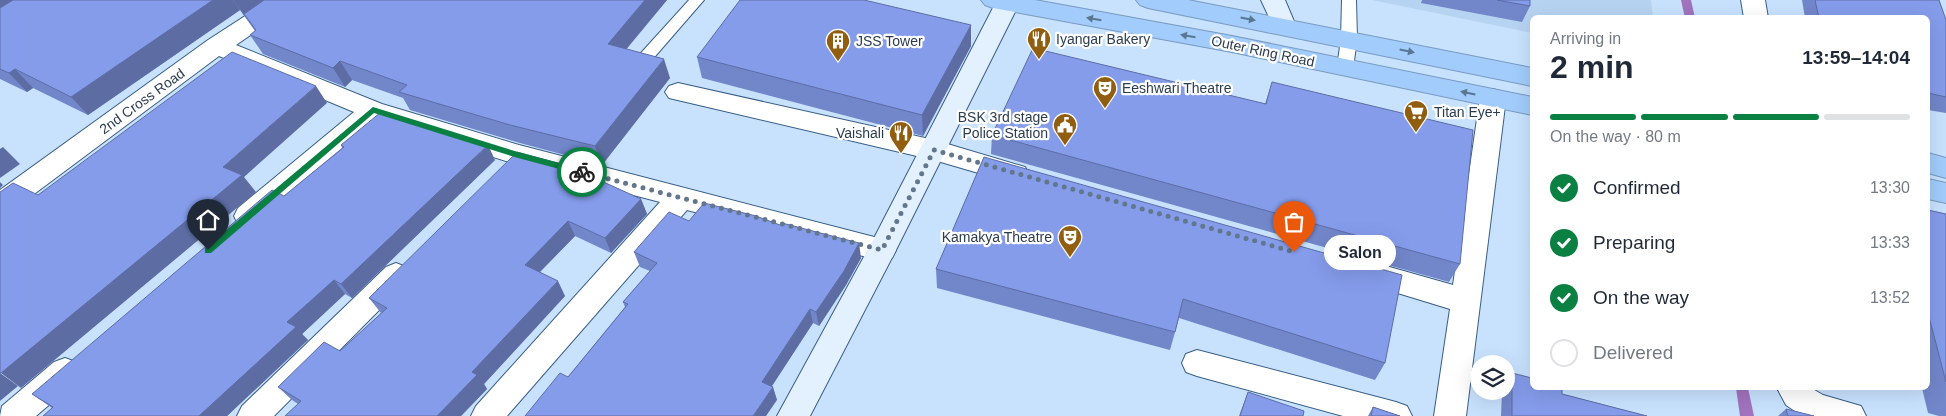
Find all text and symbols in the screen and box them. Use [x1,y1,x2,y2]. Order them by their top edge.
one-way arrow [1085,14,1101,22]
one-way arrow [1240,15,1256,23]
restaurant icon: Iyangar Bakery [1026,26,1052,60]
building icon: JSS Tower [825,28,851,62]
text: Arriving in [1550,30,1621,47]
place label: Iyangar Bakery [1056,31,1150,47]
one-way arrow [1180,31,1196,39]
street label: Outer Ring Road [1210,32,1316,70]
place label: JSS Tower [856,33,923,49]
text: 13:59–14:04 [1802,47,1910,68]
one-way arrow [1399,48,1415,56]
text: 2 min [1550,49,1634,85]
street label: 2nd Cross Road [96,65,188,137]
theatre icon: Eeshwari Theatre [1092,75,1118,109]
place label: Eeshwari Theatre [1122,80,1232,96]
one-way arrow [1459,88,1475,96]
supermarket icon: Titan Eye+ [1403,99,1429,133]
place label: Titan Eye+ [1434,104,1501,120]
place label: BSK 3rd stage Police Station [958,109,1048,141]
public building icon: BSK 3rd stage Police Station [1052,112,1078,146]
restaurant icon: Vaishali [888,120,914,154]
place label: Vaishali [836,125,884,141]
text: On the way · 80 m [1550,128,1681,145]
courier [557,147,607,197]
icon: bike [568,158,596,186]
icon: check [1550,174,1578,202]
text: Confirmed [1593,177,1681,198]
text: 13:30 [1870,179,1910,196]
pin [187,199,229,250]
pin [1273,201,1315,252]
icon: home [194,206,222,234]
icon: bag [1280,208,1308,236]
theatre icon: Kamakya Theatre [1057,224,1083,258]
place label: Kamakya Theatre [942,229,1052,245]
icon: check [1550,229,1578,257]
text: Preparing [1593,232,1675,253]
callout: Salon [1324,234,1396,270]
text: 13:33 [1870,234,1910,251]
text: Salon [1338,244,1382,261]
icon: check [1550,284,1578,312]
text: On the way [1593,287,1689,308]
text: 13:52 [1870,289,1910,306]
text: Delivered [1593,342,1673,363]
map controls [1470,355,1515,400]
button: layers [1470,355,1515,400]

